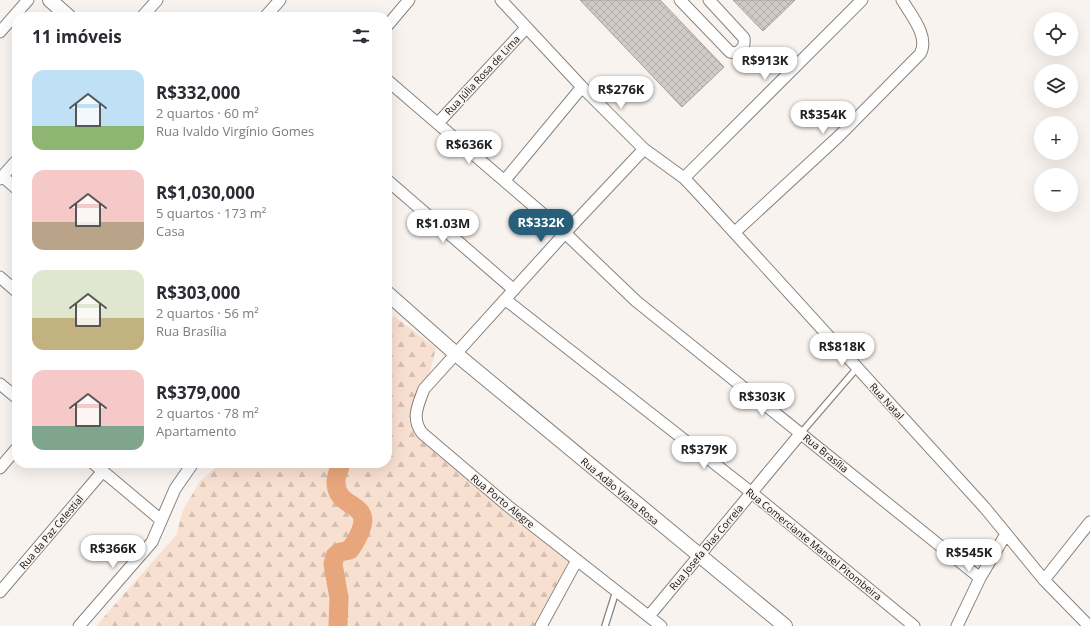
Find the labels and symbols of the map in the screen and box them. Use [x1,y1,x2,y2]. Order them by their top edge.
street label: Rua Júlia Rosa de Lima [441,32,523,118]
pin: R$913K [732,47,798,81]
pin: R$276K [588,76,654,110]
pin: R$354K [790,101,856,135]
pin: R$636K [436,131,502,165]
pin: R$332K [508,209,574,243]
pin: R$1.03M [406,210,480,244]
pin: R$818K [809,333,875,367]
street label: Rua Natal [867,380,907,422]
pin: R$303K [729,383,795,417]
street label: Rua Brasília [800,430,852,476]
pin: R$379K [671,436,737,470]
street label: Rua Adão Viana Rosa [578,454,662,528]
street label: Rua Porto Alegre [468,471,538,531]
street label: Rua Comerciante Manoel Pitombeira [743,485,885,603]
street label: Rua da Paz Celestial [16,492,86,572]
street label: Rua Josefa Dias Correia [666,501,746,593]
pin: R$366K [80,535,146,569]
pin: R$545K [936,539,1002,573]

